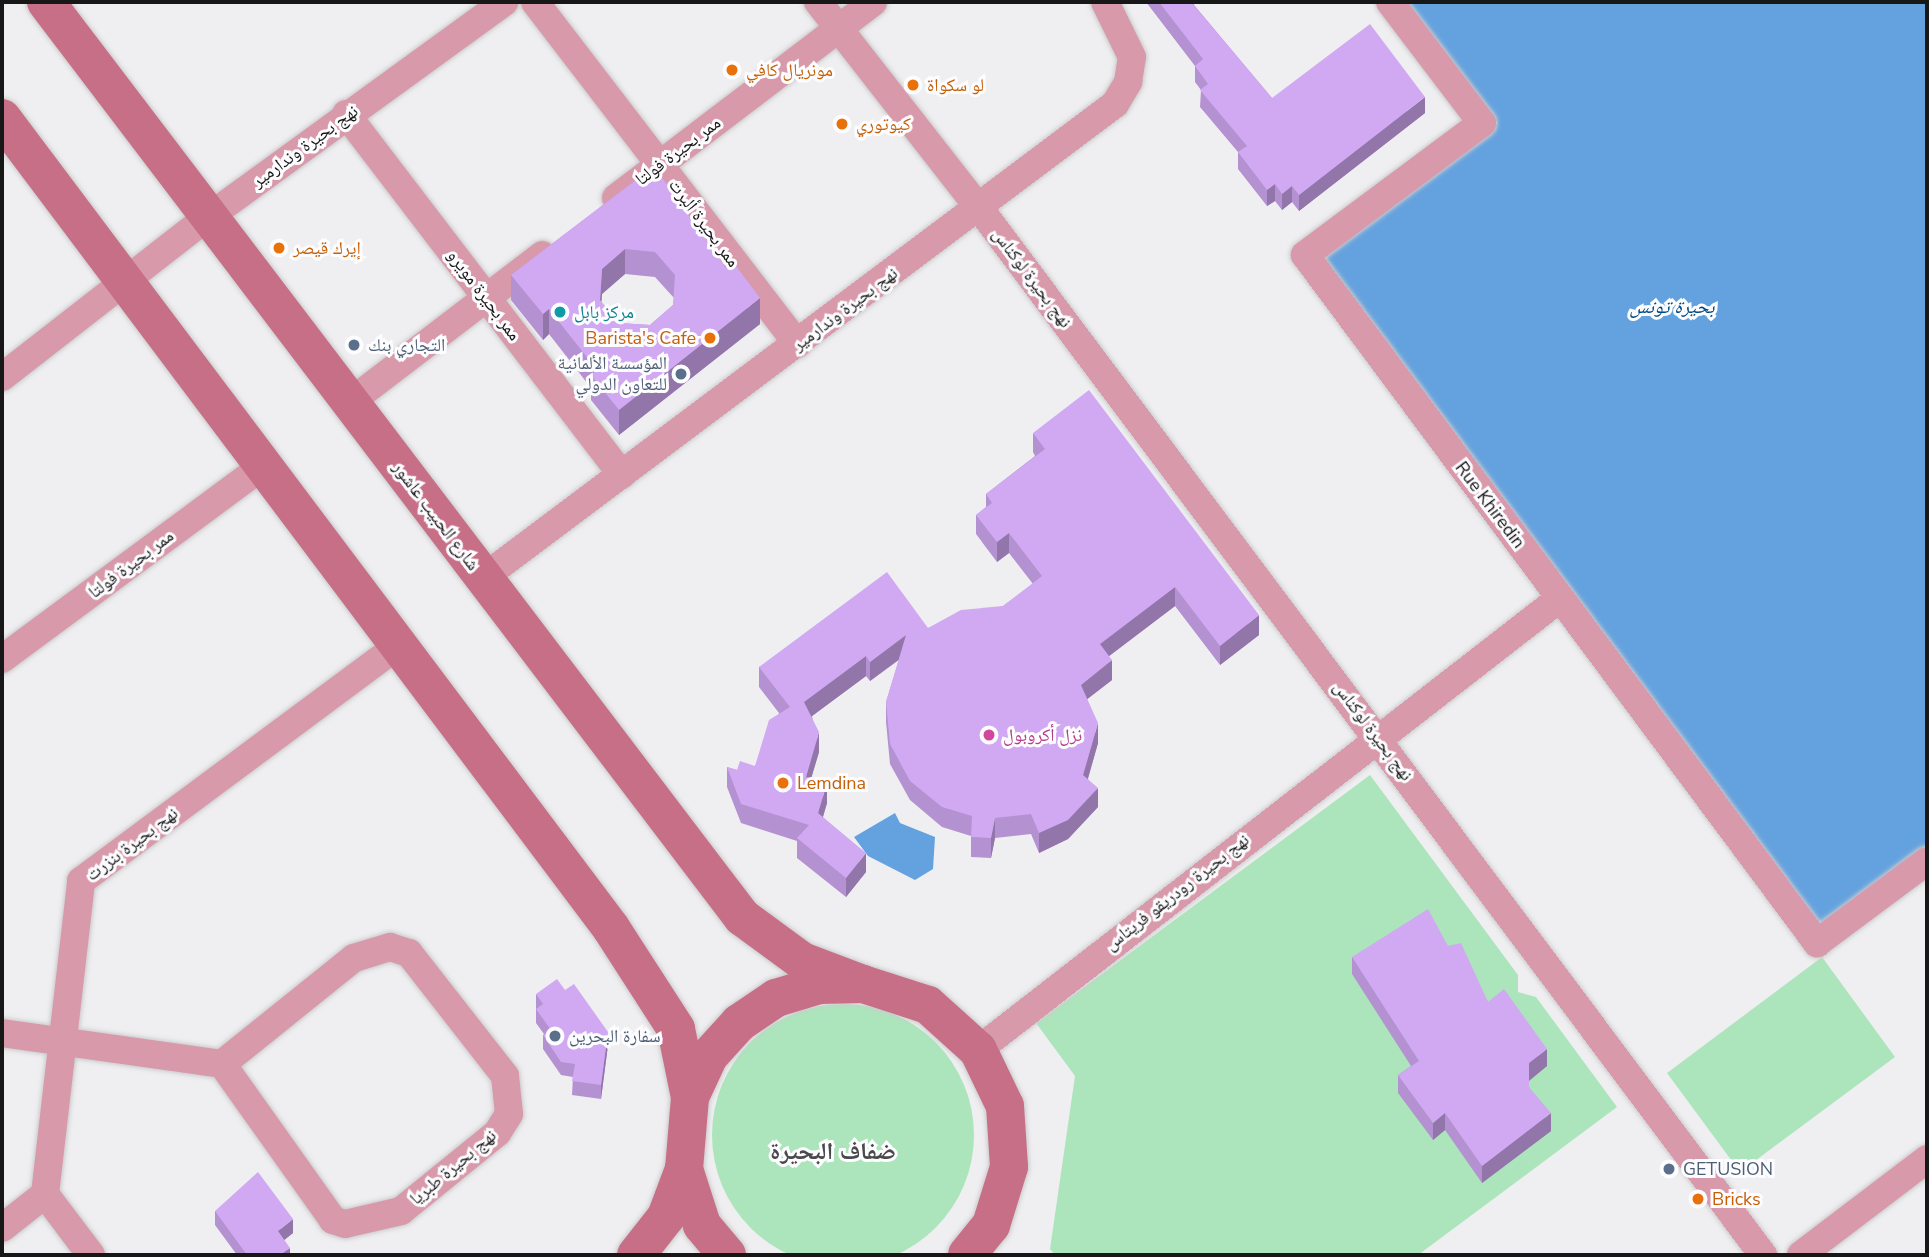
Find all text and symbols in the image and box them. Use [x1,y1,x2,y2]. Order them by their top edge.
place label: مونريال كافي [746,59,833,81]
marker: مونريال كافي [724,62,740,78]
place label: لو سكواة [927,74,984,96]
marker: لو سكواة [905,77,921,93]
street label: نهج بحيرة وندارمير [248,100,362,192]
street label: ممر بحيرة فولتا [631,112,725,190]
place label: كيوتوري [856,113,911,135]
marker: كيوتوري [834,116,850,132]
street label: ممر بحيرة ألبرت [664,175,744,271]
street label: نهج بحيرة لوكناس [988,224,1076,332]
place label: إيرك قيصر [293,237,361,259]
marker: إيرك قيصر [271,240,287,256]
street label: ممر بحيرة مويرو [443,245,525,345]
street label: نهج بحيرة وندارمير [788,262,902,356]
water label: بحيرة تونس [1630,297,1714,319]
place label: مركز بابل [574,301,634,323]
marker: مركز بابل [552,304,568,320]
place label: Barista's Cafe [585,327,696,349]
marker: Barista's Cafe [702,330,718,346]
place label: التجاري بنك [368,334,445,356]
marker: التجاري بنك [346,337,362,353]
place label: المؤسسة الألمانية للتعاون الدولي [558,353,667,396]
marker: المؤسسة الألمانية للتعاون الدولي [673,366,689,382]
street label: شارع الحبيب عاشور [388,457,484,575]
street label: Rue Khiredin [1450,457,1530,553]
street label: ممر بحيرة فولتا [84,525,178,603]
street label: نهج بحيرة لوكناس [1329,677,1417,785]
place label: نزل أكروبول [1003,724,1082,746]
marker: نزل أكروبول [981,727,997,743]
place label: Lemdina [797,772,866,794]
marker: Lemdina [775,775,791,791]
street label: نهج بحيرة بنزرت [82,802,182,886]
street label: نهج بحيرة رودريقو فريتاس [1100,829,1254,955]
place label: سفارة البحرين [569,1025,661,1047]
marker: سفارة البحرين [547,1028,563,1044]
street label: نهج بحيرة طبريا [405,1125,501,1209]
district label: ضفاف البحيرة [770,1138,896,1166]
place label: GETUSION [1683,1158,1773,1180]
marker: GETUSION [1661,1161,1677,1177]
place label: Bricks [1712,1188,1761,1210]
marker: Bricks [1690,1191,1706,1207]

